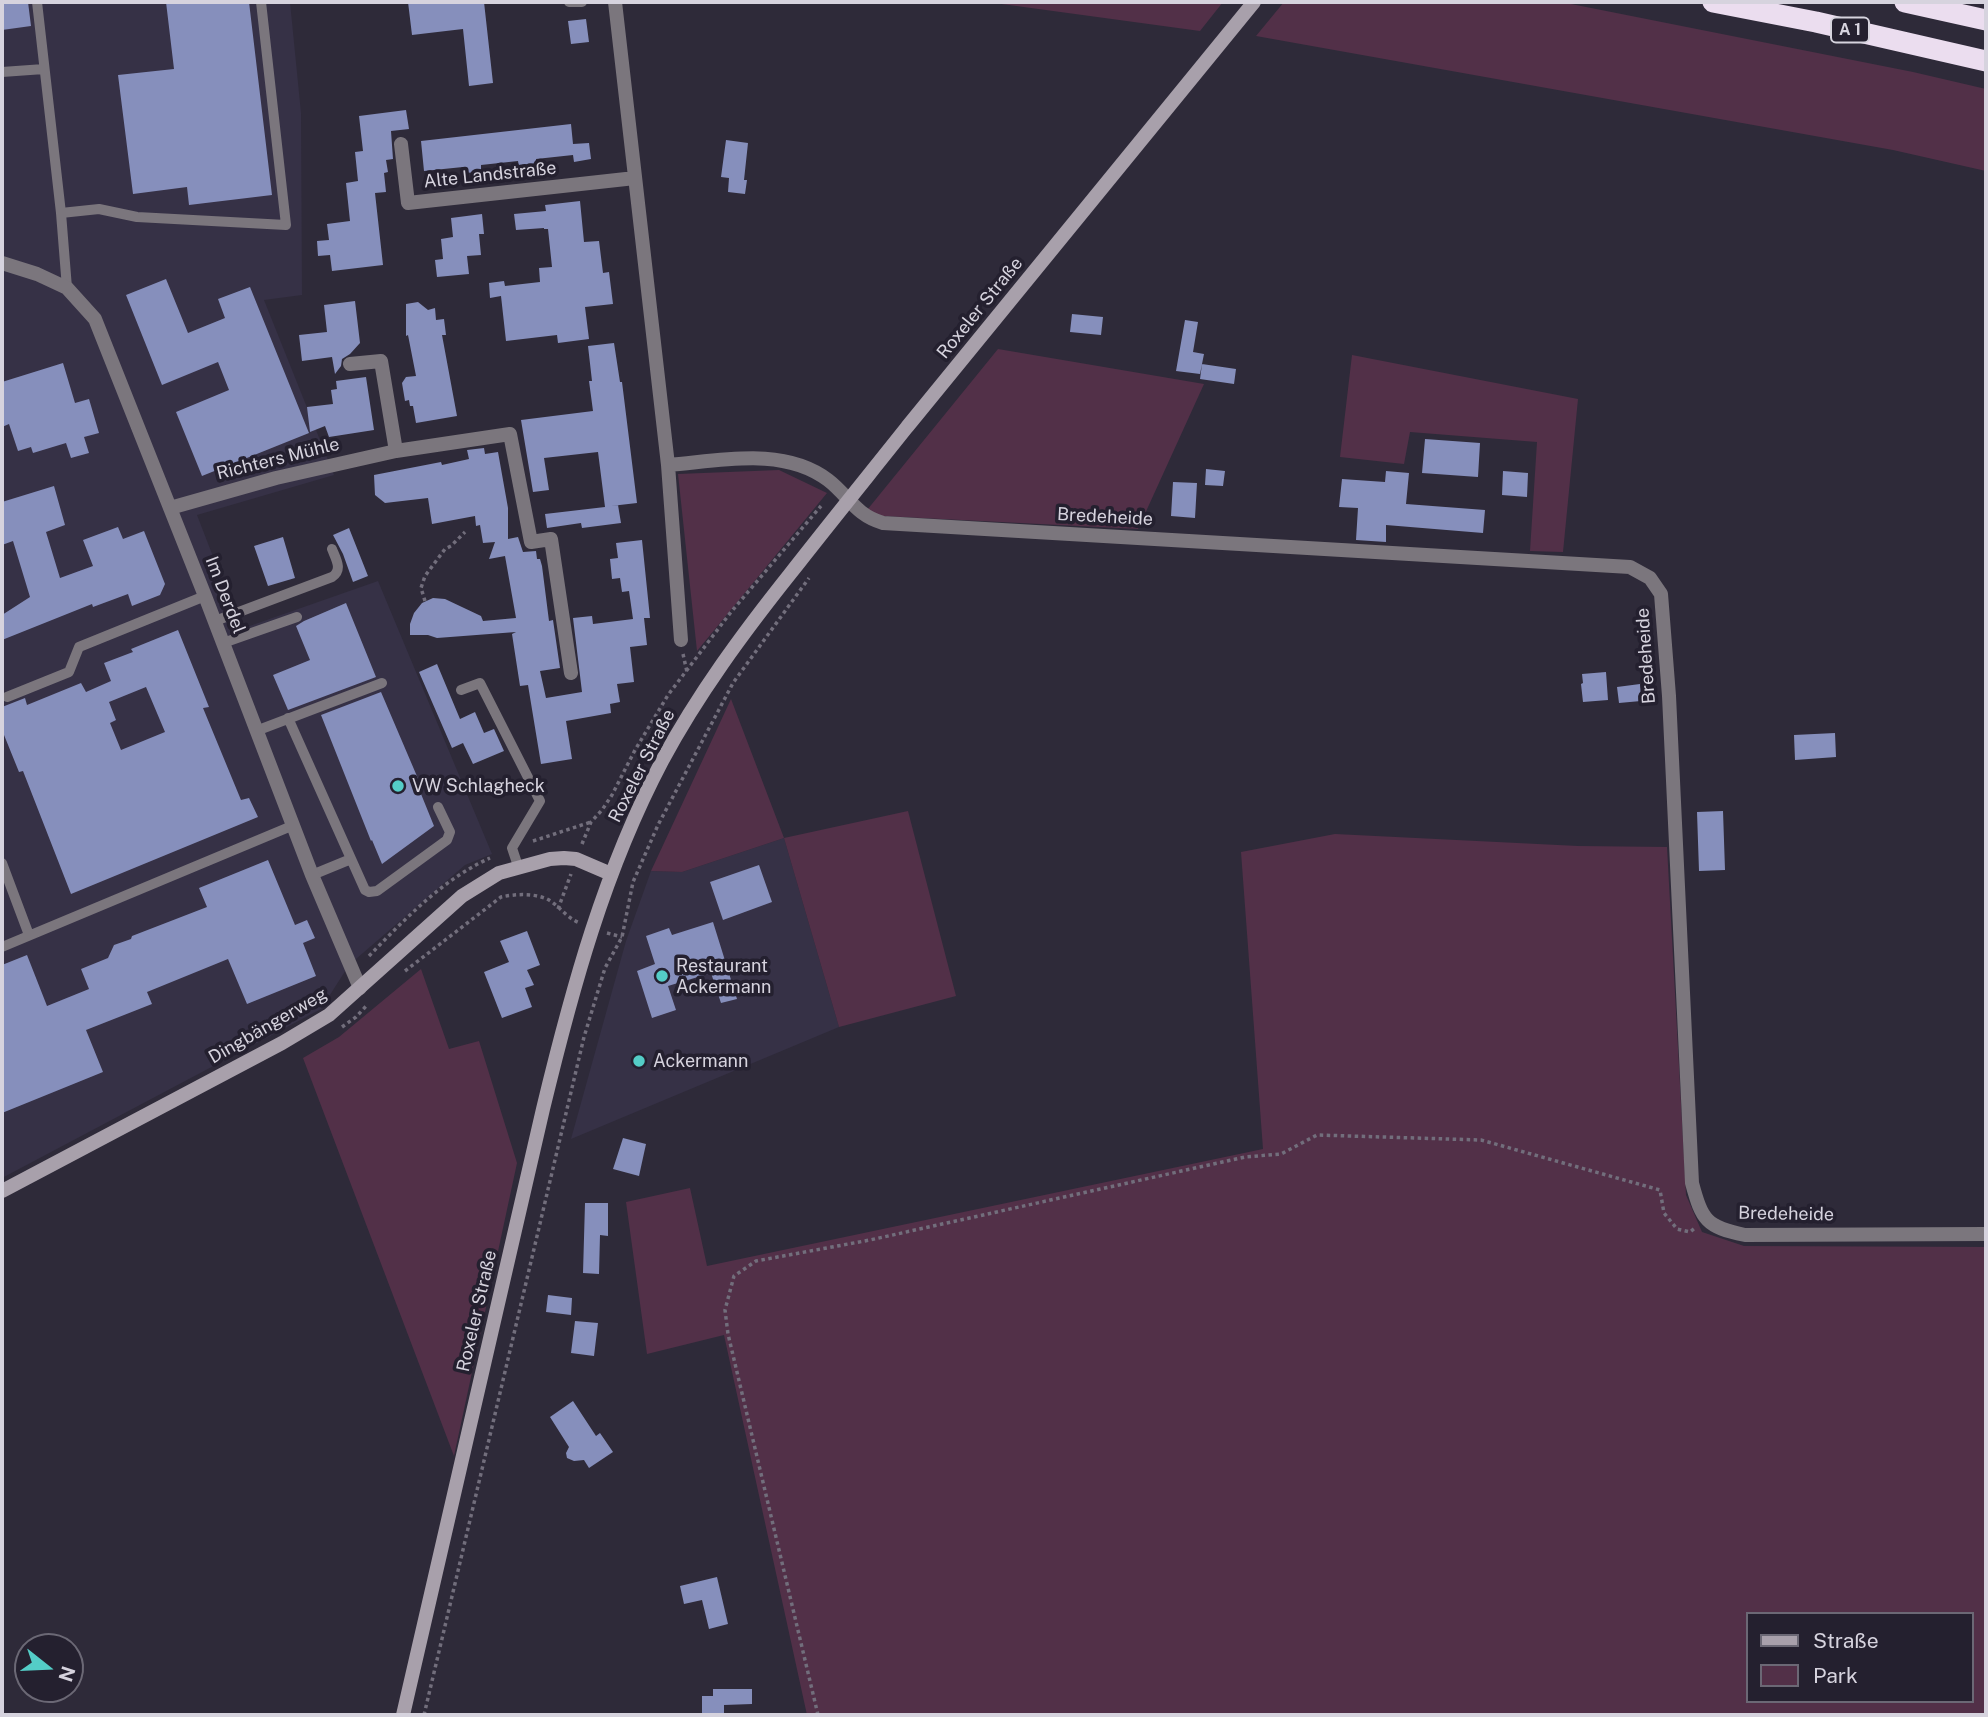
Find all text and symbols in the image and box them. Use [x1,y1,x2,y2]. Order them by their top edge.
road number: A 1 [1831,18,1869,42]
street label: Alte Landstraße [423,157,557,193]
street label: Roxeler Straße [933,253,1027,363]
street label: Richters Mühle [214,433,342,485]
street label: Bredeheide [1056,504,1154,530]
street label: Im Derdel [200,553,250,637]
street label: Bredeheide [1632,607,1660,705]
street label: Roxeler Straße [604,706,680,826]
place label: VW Schlagheck [412,775,545,797]
marker: VW Schlagheck [390,778,406,794]
place label: Restaurant Ackermann [676,955,771,998]
marker: Restaurant Ackermann [654,968,670,984]
street label: Dingbängerweg [205,983,331,1069]
place label: Ackermann [653,1050,748,1072]
marker: Ackermann [631,1053,647,1069]
street label: Bredeheide [1738,1202,1834,1226]
street label: Roxeler Straße [453,1248,501,1374]
legend [1746,1612,1974,1703]
text: Straße [1813,1628,1879,1653]
north arrow [14,1633,84,1703]
text: N [54,1663,80,1684]
text: Park [1813,1663,1858,1688]

